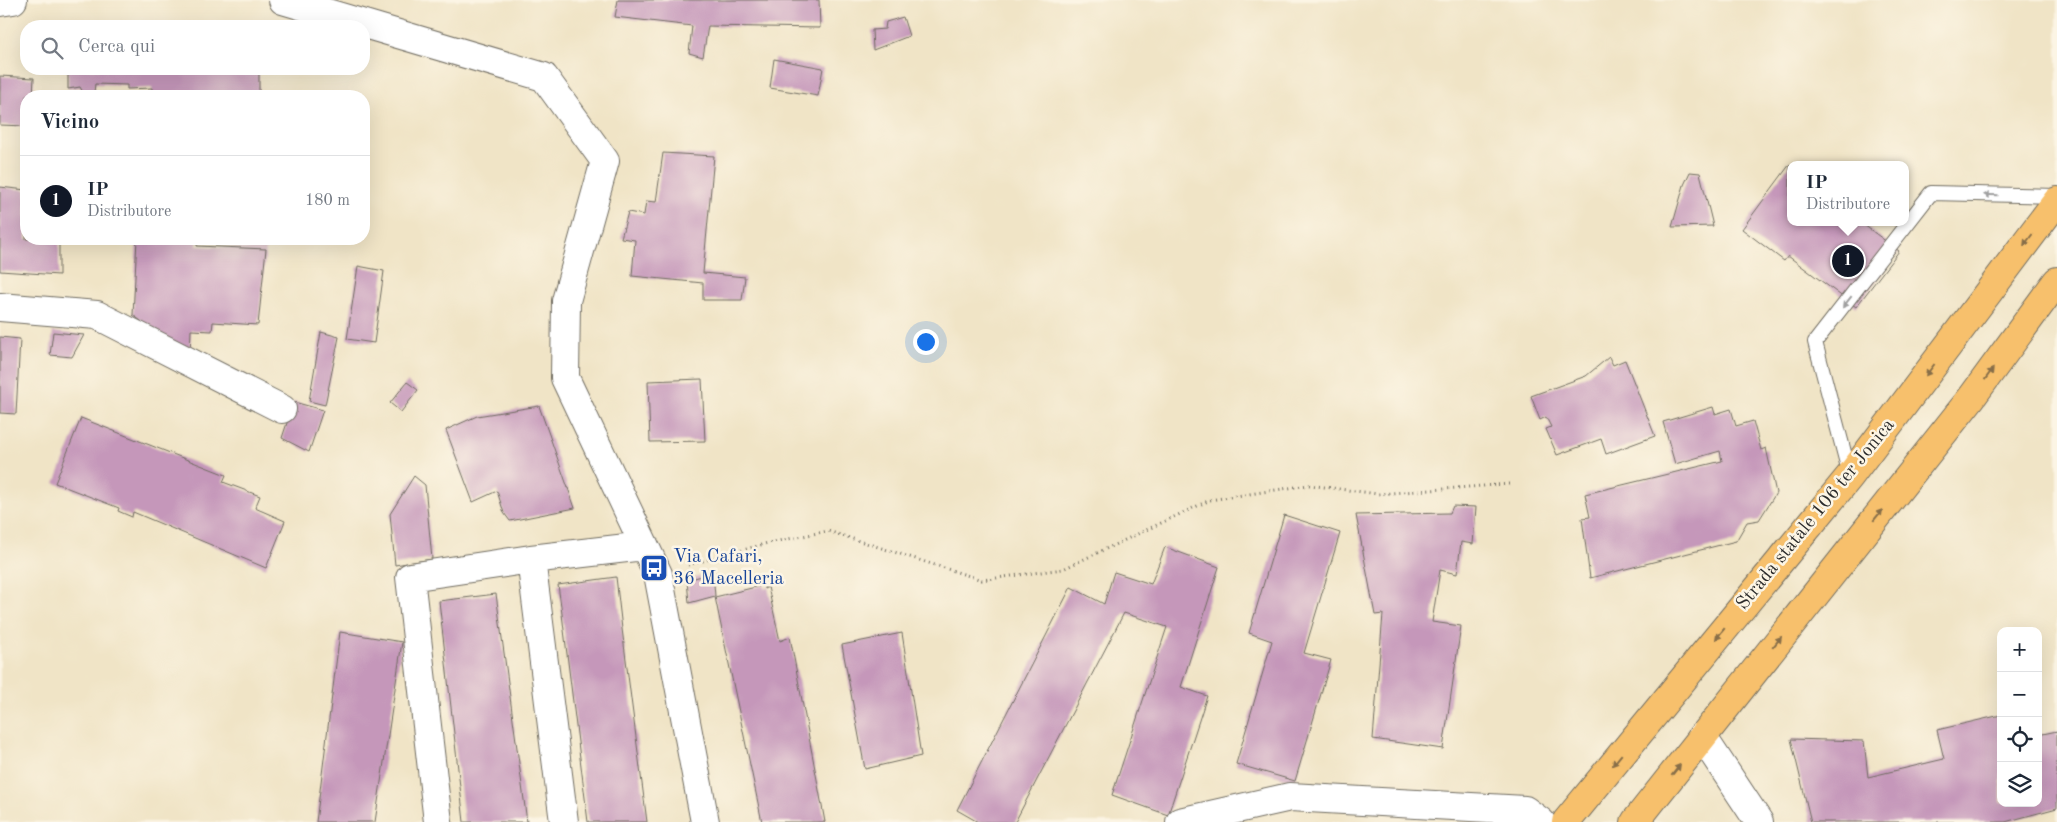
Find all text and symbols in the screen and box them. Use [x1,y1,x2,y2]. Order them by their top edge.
search box [20,20,370,75]
icon: search [38,34,66,62]
text: Cerca qui [78,38,155,57]
text: Vicino [40,112,99,133]
popup [1787,161,1909,226]
text: IP [1806,174,1827,193]
text: IP [87,181,109,200]
one-way arrow [1983,190,1999,198]
text: 1 [51,193,61,209]
text: 180 m [305,193,350,209]
text: Distributore [1806,197,1890,213]
text: Distributore [87,204,171,220]
one-way arrow [2022,233,2033,246]
pin: 1 [1832,242,1864,280]
one-way arrow [1841,295,1852,308]
your location [913,329,939,355]
one-way arrow [1924,363,1935,376]
one-way arrow [1984,367,1994,381]
street label: Strada statale 106 ter Jonica [1733,416,1899,614]
one-way arrow [1872,509,1883,522]
place label: Via Cafari, 36 Macelleria [673,548,785,589]
bus stop icon: Via Cafari, 36 Macelleria [639,553,669,583]
one-way arrow [1714,627,1725,640]
map controls [1997,627,2042,807]
button: + [1997,627,2042,672]
one-way arrow [1771,636,1782,649]
button: − [1997,672,2042,717]
button: locate [1997,717,2042,762]
one-way arrow [1611,753,1622,766]
button: layers [1997,762,2042,807]
one-way arrow [1670,764,1681,777]

